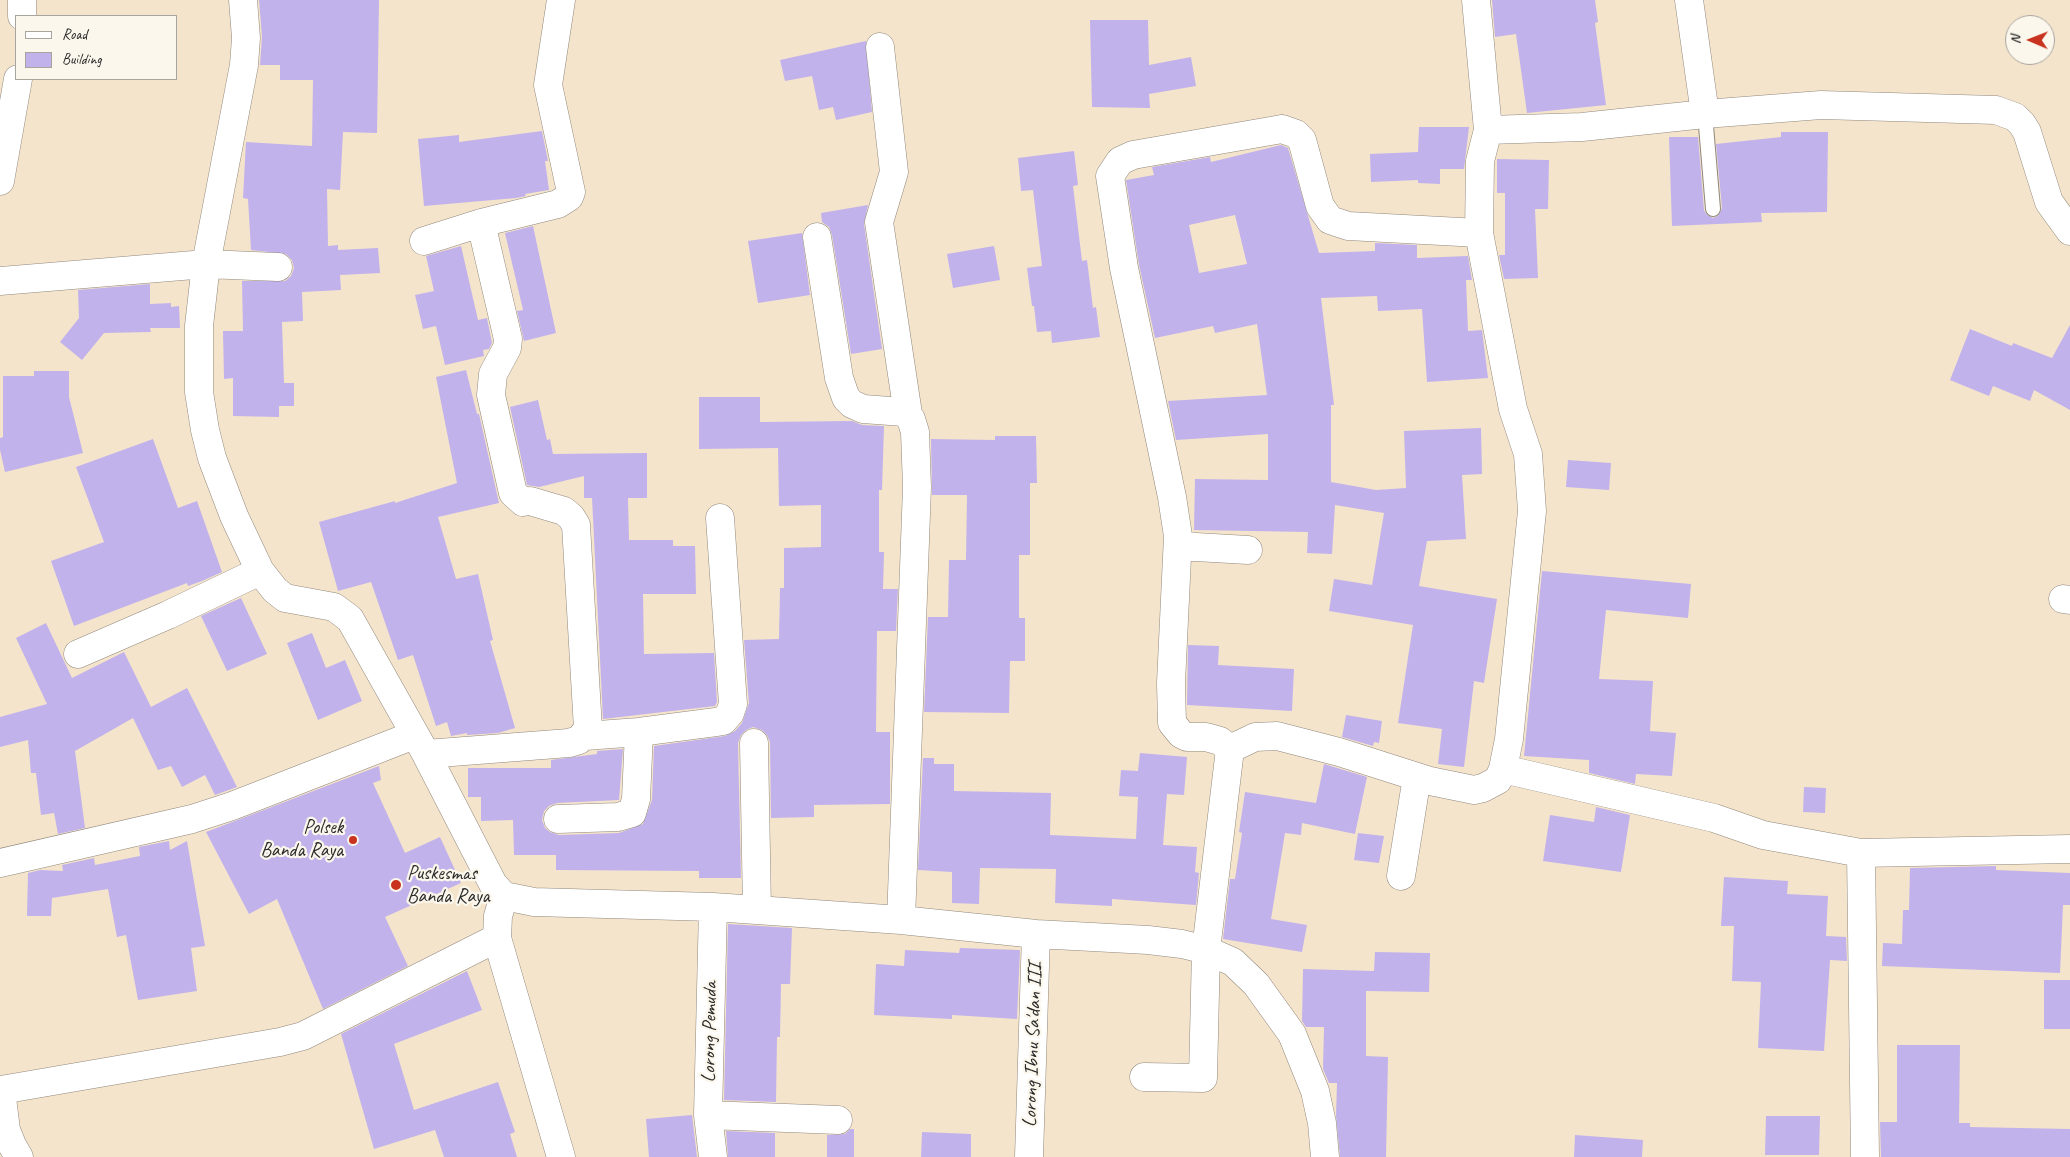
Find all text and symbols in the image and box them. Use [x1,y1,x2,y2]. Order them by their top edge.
legend [15,15,178,80]
north arrow [2005,15,2055,65]
text: Road [62,25,87,44]
text: N [2007,35,2024,44]
text: Building [62,50,101,69]
place label: Polsek Banda Raya [260,816,343,863]
marker: Polsek Banda Raya [347,834,359,846]
place label: Puskesmas Banda Raya [407,862,490,909]
marker: Puskesmas Banda Raya [389,878,403,892]
street label: Lorong Ibnu Sa'dan III [1018,962,1048,1128]
street label: Lorong Pemuda [697,981,723,1083]

